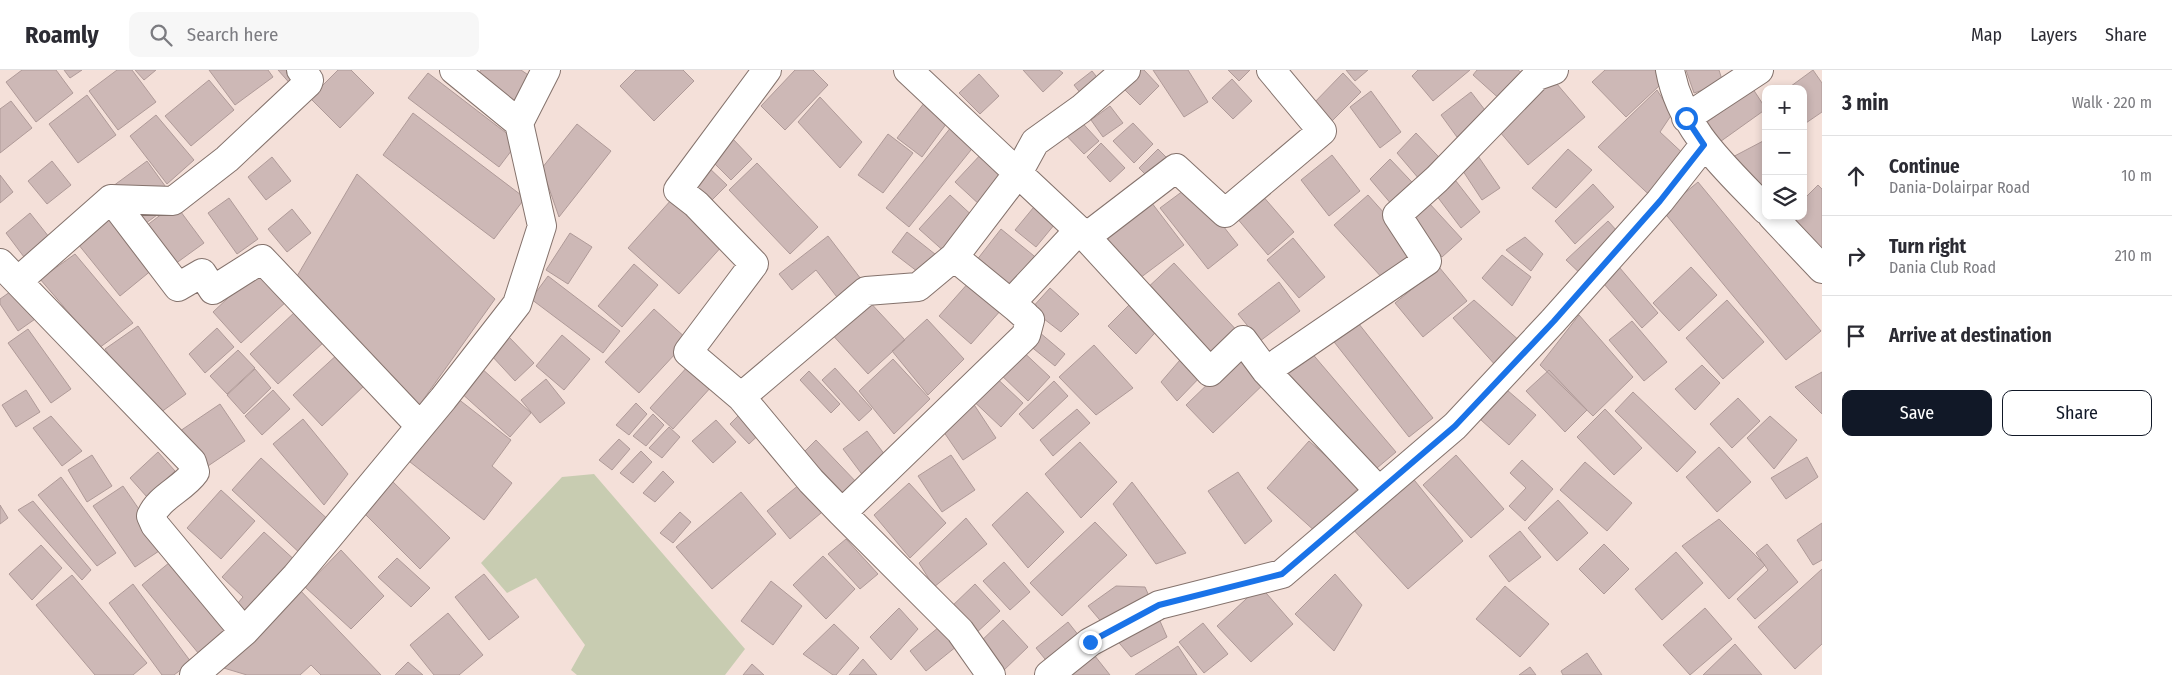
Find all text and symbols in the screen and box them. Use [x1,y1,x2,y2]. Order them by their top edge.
search box [129,12,479,57]
text: Roamly [25,21,99,49]
icon: search [147,21,175,49]
text: Search here [187,23,278,46]
text: Map [1971,24,2002,46]
text: Layers [2030,24,2077,46]
text: Share [2105,24,2147,46]
map controls [1762,85,1807,220]
button: + [1762,85,1807,130]
text: 3 min [1842,90,1889,116]
text: Walk · 220 m [2072,93,2152,112]
route start [1675,107,1698,130]
button: − [1762,130,1807,175]
text: Continue [1889,155,1960,178]
icon: ahead [1842,162,1870,190]
text: 10 m [2121,166,2152,185]
button: layers [1762,175,1807,220]
text: Dania-Dolairpar Road [1889,178,2030,197]
text: Turn right [1889,235,1966,258]
icon: right [1842,242,1870,270]
text: 210 m [2115,246,2152,265]
text: Dania Club Road [1889,258,1996,277]
icon: arrive [1842,322,1870,350]
text: Arrive at destination [1889,324,2052,347]
button: Save [1842,390,1992,436]
button: Share [2002,390,2152,436]
route end [1079,631,1102,654]

